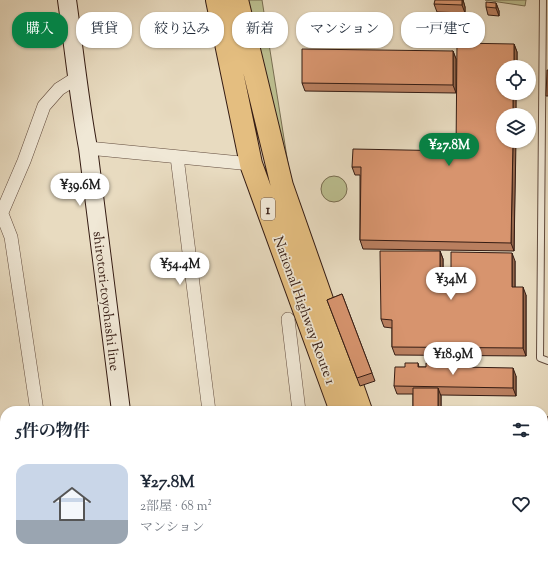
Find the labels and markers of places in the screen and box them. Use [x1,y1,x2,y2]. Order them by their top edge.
pin: ¥27.8M [416,133,482,167]
pin: ¥39.6M [47,173,113,207]
pin: ¥54.4M [147,252,213,286]
pin: ¥34M [427,267,475,301]
pin: ¥18.9M [420,342,486,376]

